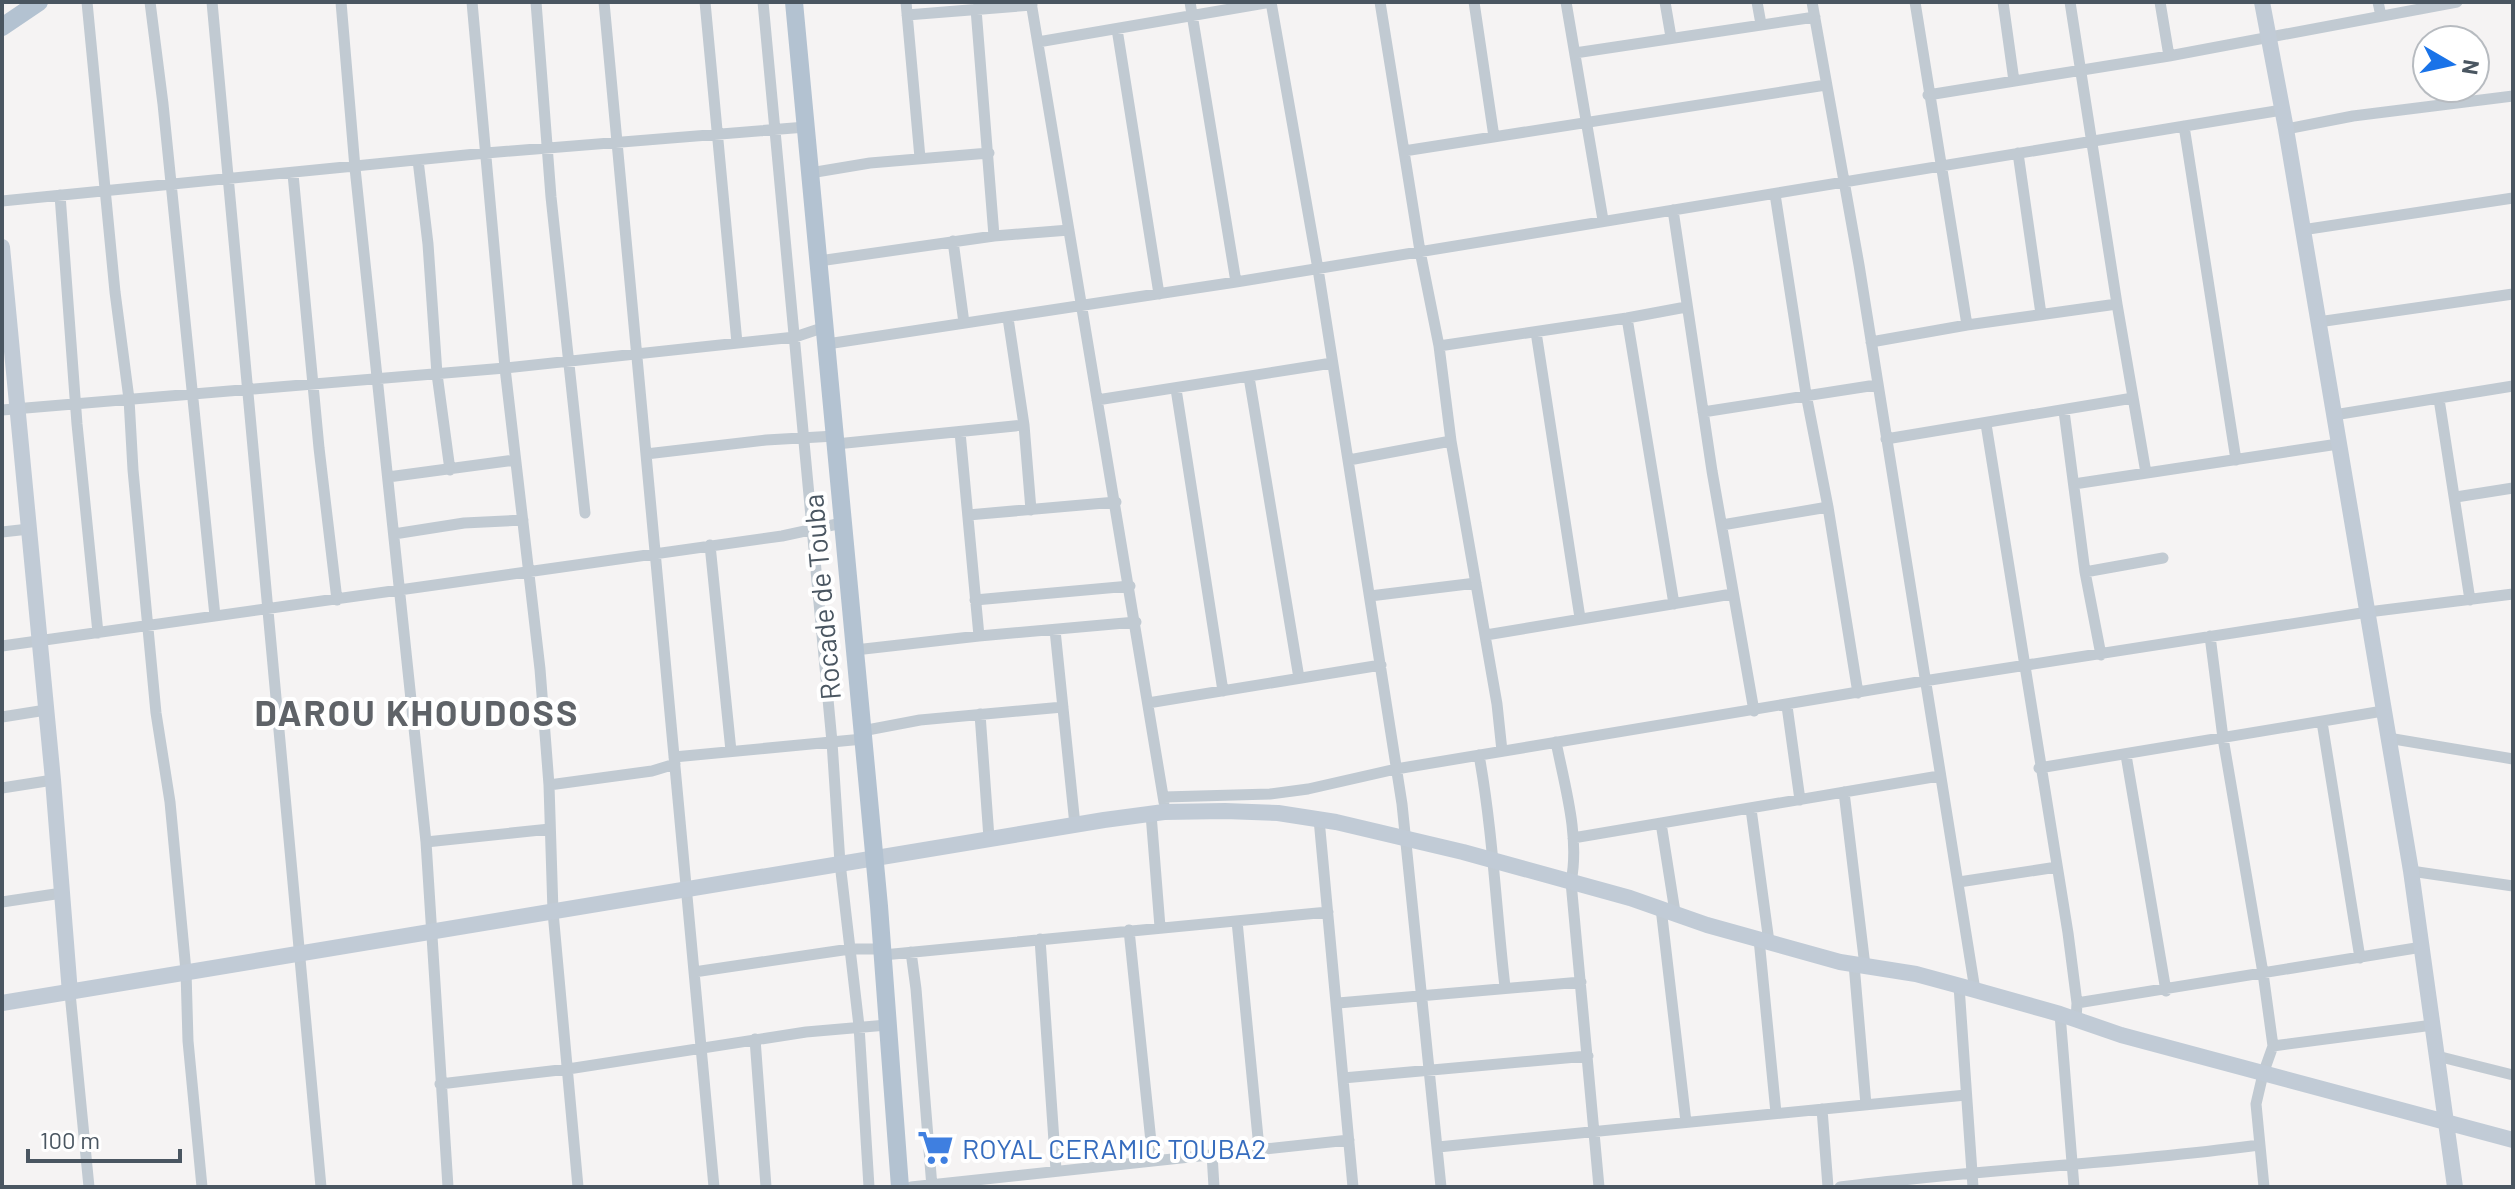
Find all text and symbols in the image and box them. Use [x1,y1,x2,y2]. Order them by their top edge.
north arrow [2411,24,2491,104]
text: N [2458,58,2486,77]
street label: Rocade de Touba [795,493,847,701]
district label: DAROU KHOUDOSS [255,690,579,733]
scale bar [28,1113,180,1163]
text: 100 m [40,1125,100,1154]
supermarket icon: ROYAL CERAMIC TOUBA2 [917,1129,955,1167]
place label: ROYAL CERAMIC TOUBA2 [962,1131,1266,1165]

